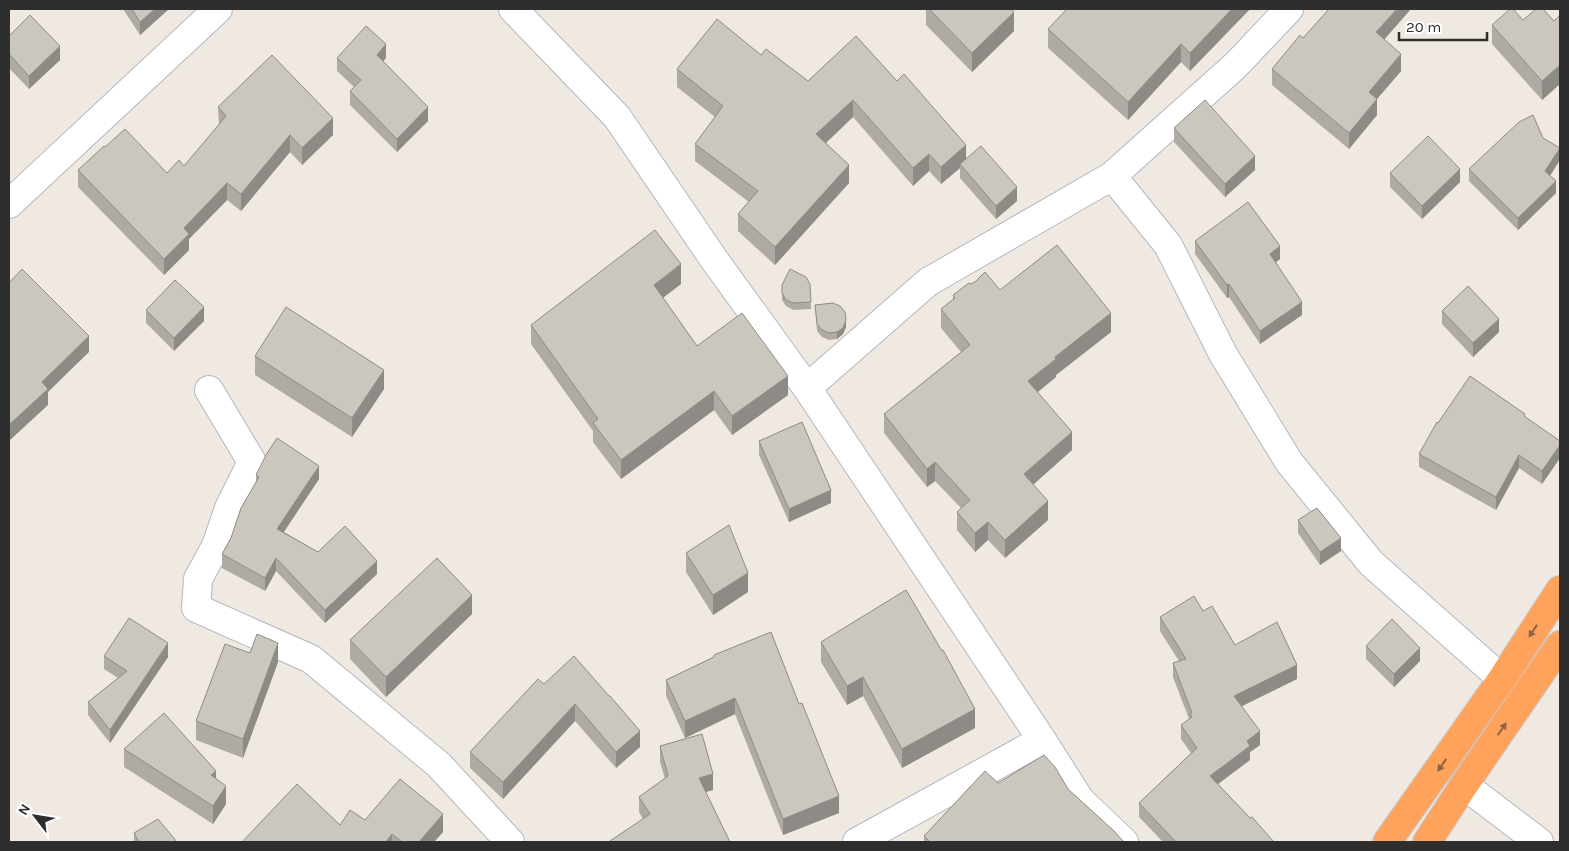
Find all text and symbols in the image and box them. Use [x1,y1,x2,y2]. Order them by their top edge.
scale bar [1399,10,1486,42]
text: 20 m [1406,18,1441,36]
one-way arrow [1529,624,1538,637]
one-way arrow [1497,722,1507,736]
one-way arrow [1437,758,1447,772]
north arrow [10,791,60,841]
text: N [14,801,34,818]

